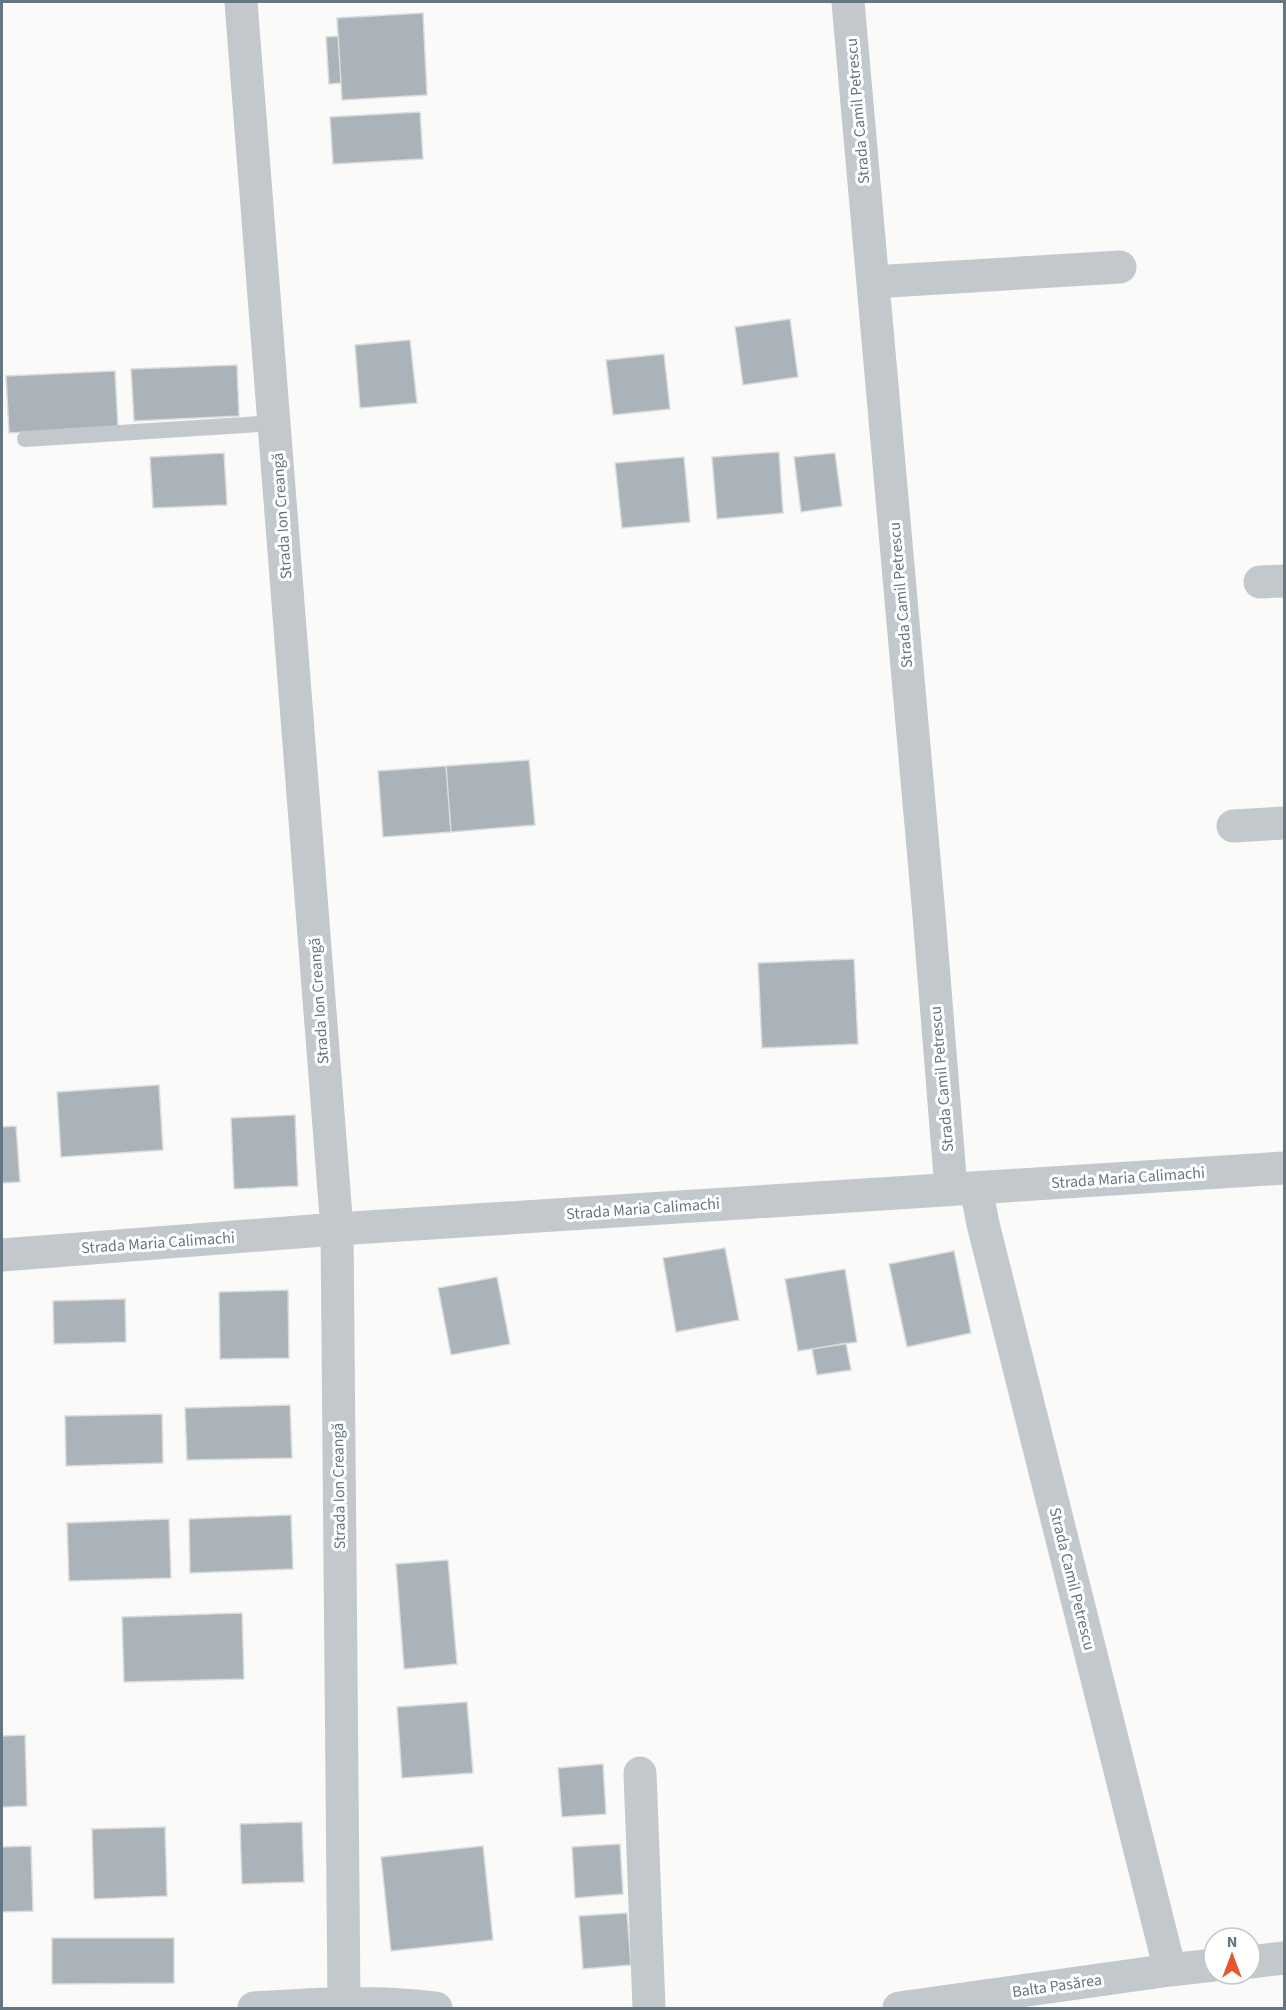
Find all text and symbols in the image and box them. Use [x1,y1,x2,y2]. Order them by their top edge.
street label: Strada Camil Petrescu [841,37,875,185]
street label: Strada Ion Creangă [267,452,297,580]
street label: Strada Camil Petrescu [884,521,918,669]
street label: Strada Ion Creangă [304,937,334,1065]
street label: Strada Camil Petrescu [925,1005,959,1153]
street label: Strada Maria Calimachi [1050,1162,1206,1194]
street label: Strada Maria Calimachi [565,1193,721,1225]
street label: Strada Maria Calimachi [80,1227,236,1259]
street label: Strada Ion Creangă [327,1422,351,1550]
street label: Strada Camil Petrescu [1044,1505,1100,1653]
north arrow [1202,1926,1262,1986]
text: N [1227,1931,1237,1953]
street label: Balta Pasărea [1011,1969,1103,2003]

